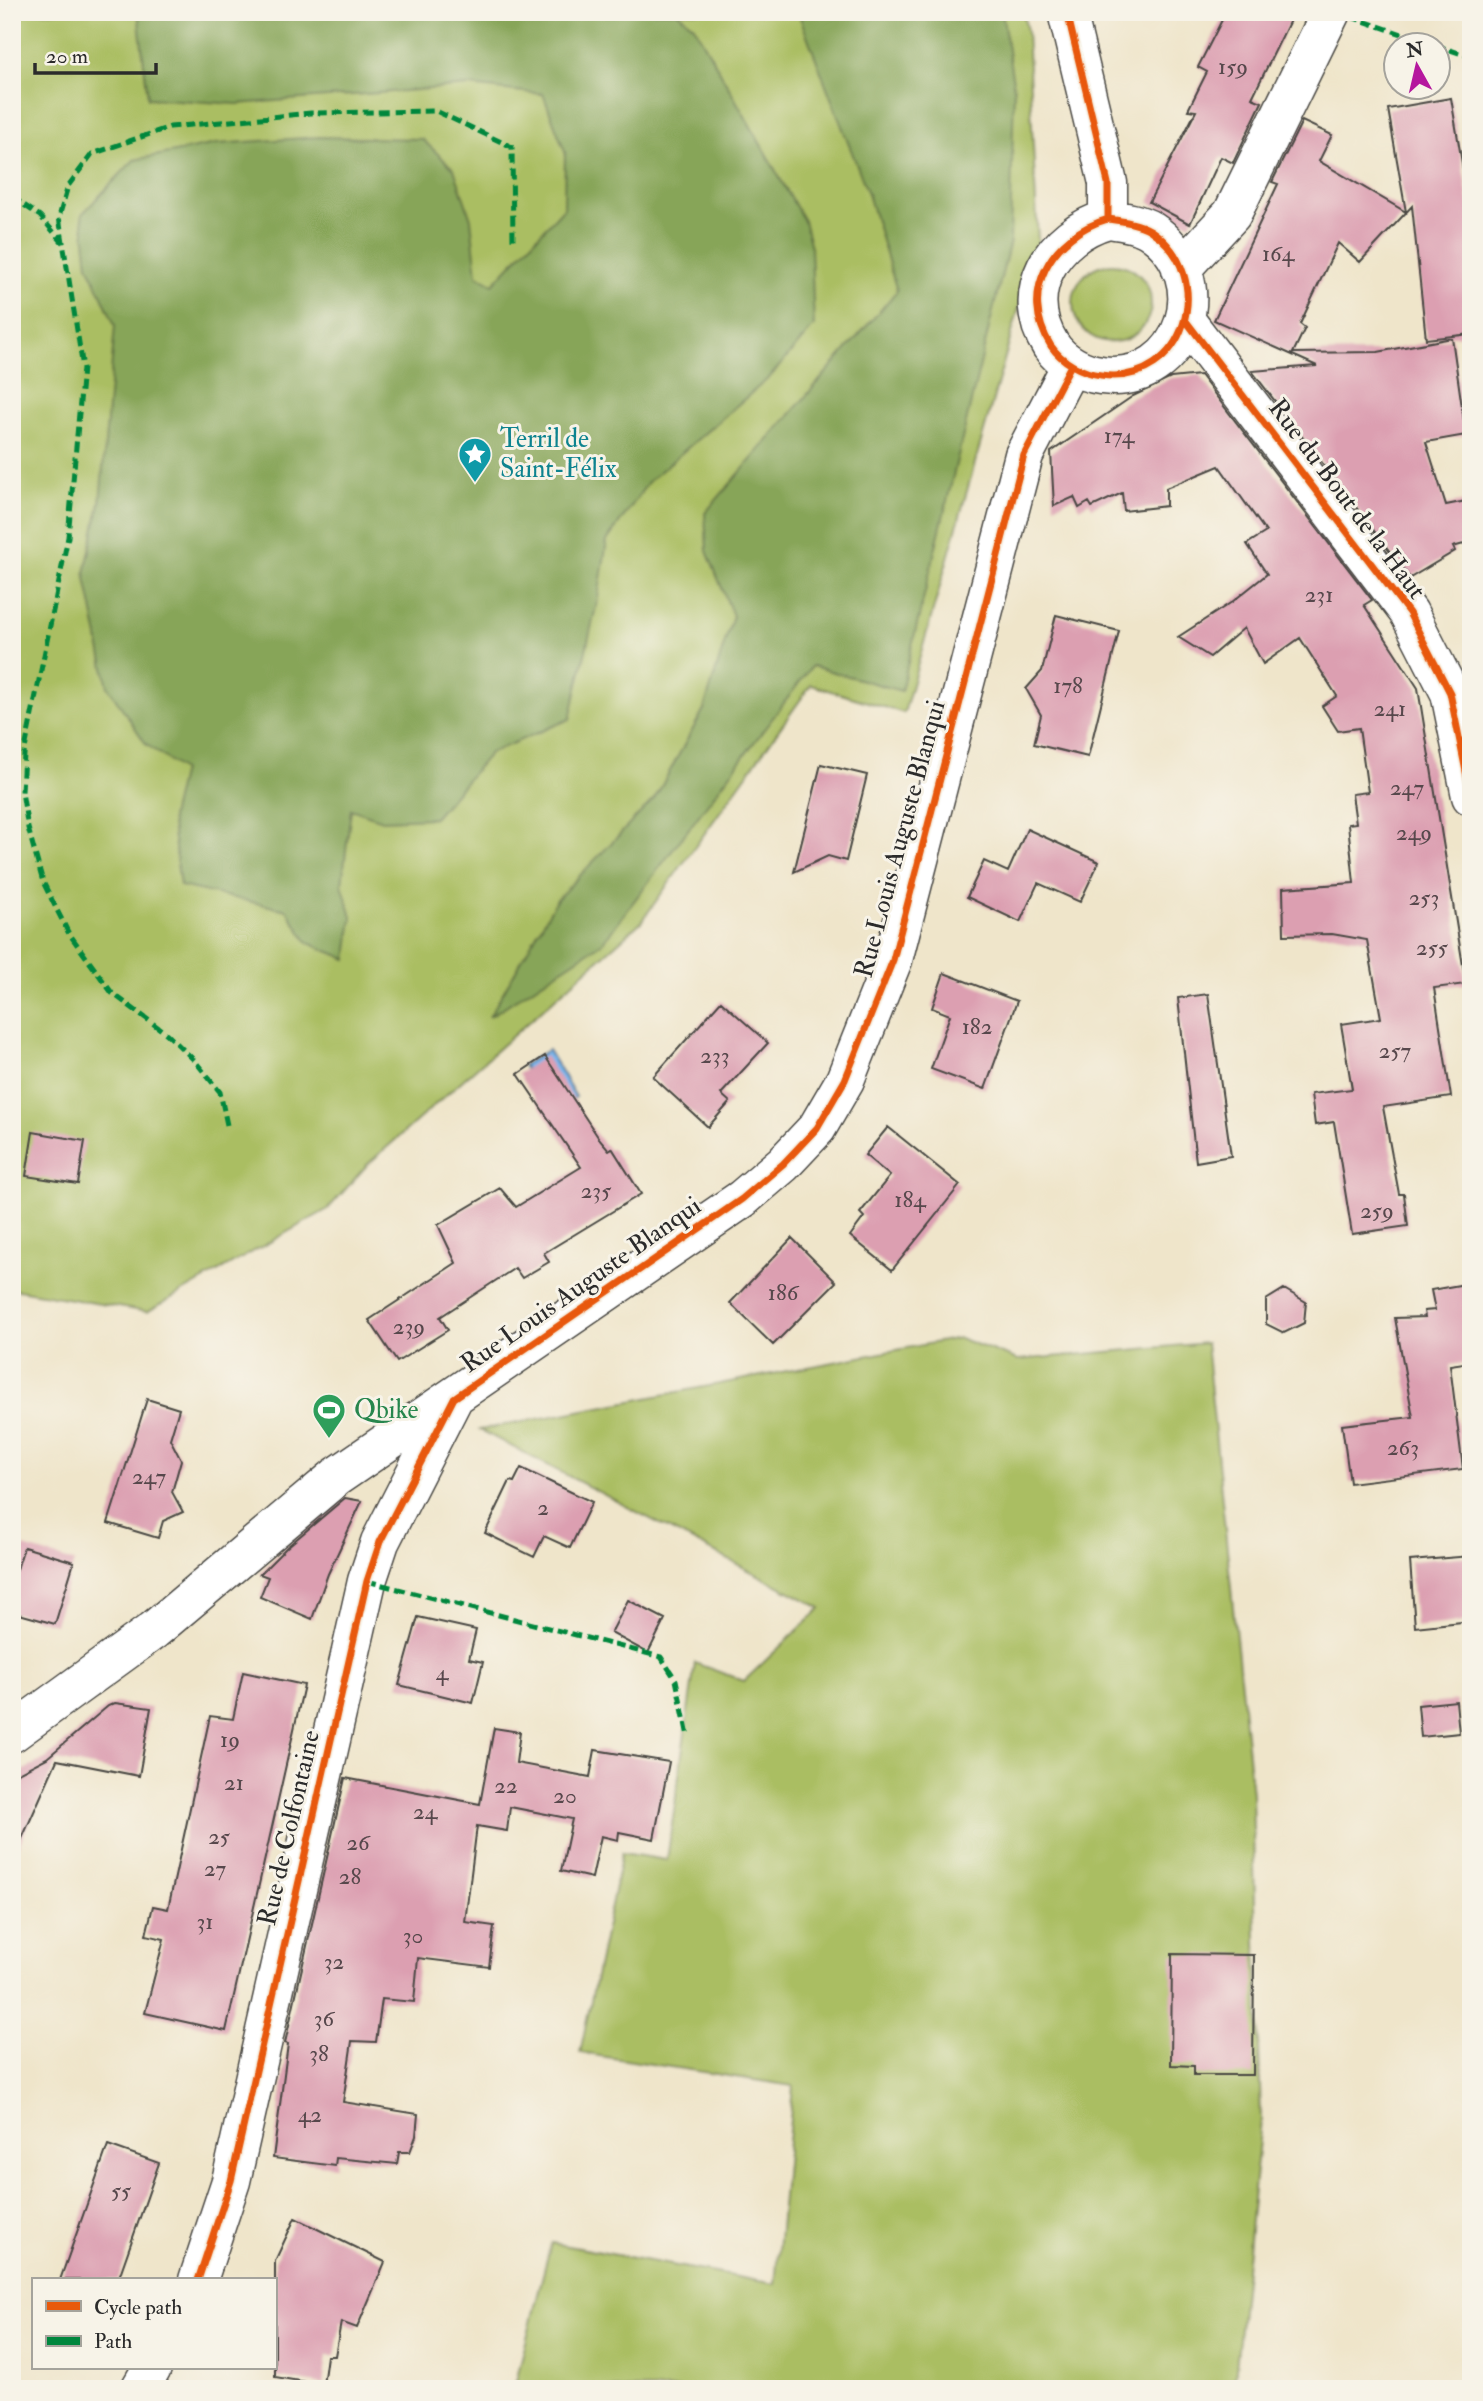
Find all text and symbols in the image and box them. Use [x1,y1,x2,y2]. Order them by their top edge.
scale bar [35,32,156,76]
north arrow [1382,32,1452,102]
text: N [1404,37,1426,63]
text: 20 m [46,43,88,70]
house number: 159 [1218,52,1248,81]
house number: 164 [1262,239,1296,268]
street label: Rue du Bout de la Haut [1261,393,1433,605]
house number: 174 [1104,421,1136,450]
place label: Terril de Saint-Félix [500,423,617,485]
place icon: Terril de Saint-Félix [456,435,494,484]
house number: 231 [1305,580,1333,609]
house number: 178 [1053,671,1083,700]
house number: 241 [1374,694,1406,723]
street label: Rue Louis Auguste Blanqui [848,697,952,981]
house number: 247 [1390,773,1424,802]
house number: 249 [1396,818,1432,847]
house number: 253 [1409,883,1439,912]
house number: 255 [1416,933,1448,962]
house number: 182 [962,1012,992,1041]
house number: 257 [1379,1036,1412,1065]
house number: 233 [700,1041,730,1070]
house number: 235 [581,1176,611,1205]
house number: 184 [894,1185,927,1214]
street label: Rue Louis Auguste Blanqui [455,1190,707,1380]
house number: 259 [1360,1196,1394,1225]
house number: 186 [768,1278,800,1307]
house number: 239 [393,1312,425,1341]
sports icon: Qbike [310,1391,348,1440]
place label: Qbike [354,1394,419,1426]
house number: 263 [1387,1433,1419,1462]
house number: 247 [132,1462,166,1491]
house number: 2 [537,1493,549,1522]
house number: 4 [436,1658,450,1687]
house number: 19 [220,1725,240,1754]
street label: Rue de Colfontaine [251,1727,327,1929]
house number: 21 [224,1768,244,1797]
house number: 22 [494,1771,518,1800]
house number: 20 [553,1781,577,1810]
house number: 24 [413,1797,439,1826]
house number: 25 [208,1822,230,1851]
house number: 26 [346,1828,371,1857]
house number: 27 [204,1854,227,1883]
house number: 28 [339,1862,361,1891]
house number: 31 [196,1907,214,1936]
house number: 30 [403,1921,423,1950]
house number: 32 [324,1947,344,1976]
house number: 36 [314,2004,336,2033]
house number: 38 [309,2039,329,2068]
house number: 42 [298,2100,322,2129]
house number: 55 [111,2176,131,2205]
legend [32,2278,276,2370]
text: Cycle path [94,2294,182,2321]
text: Path [94,2328,132,2355]

